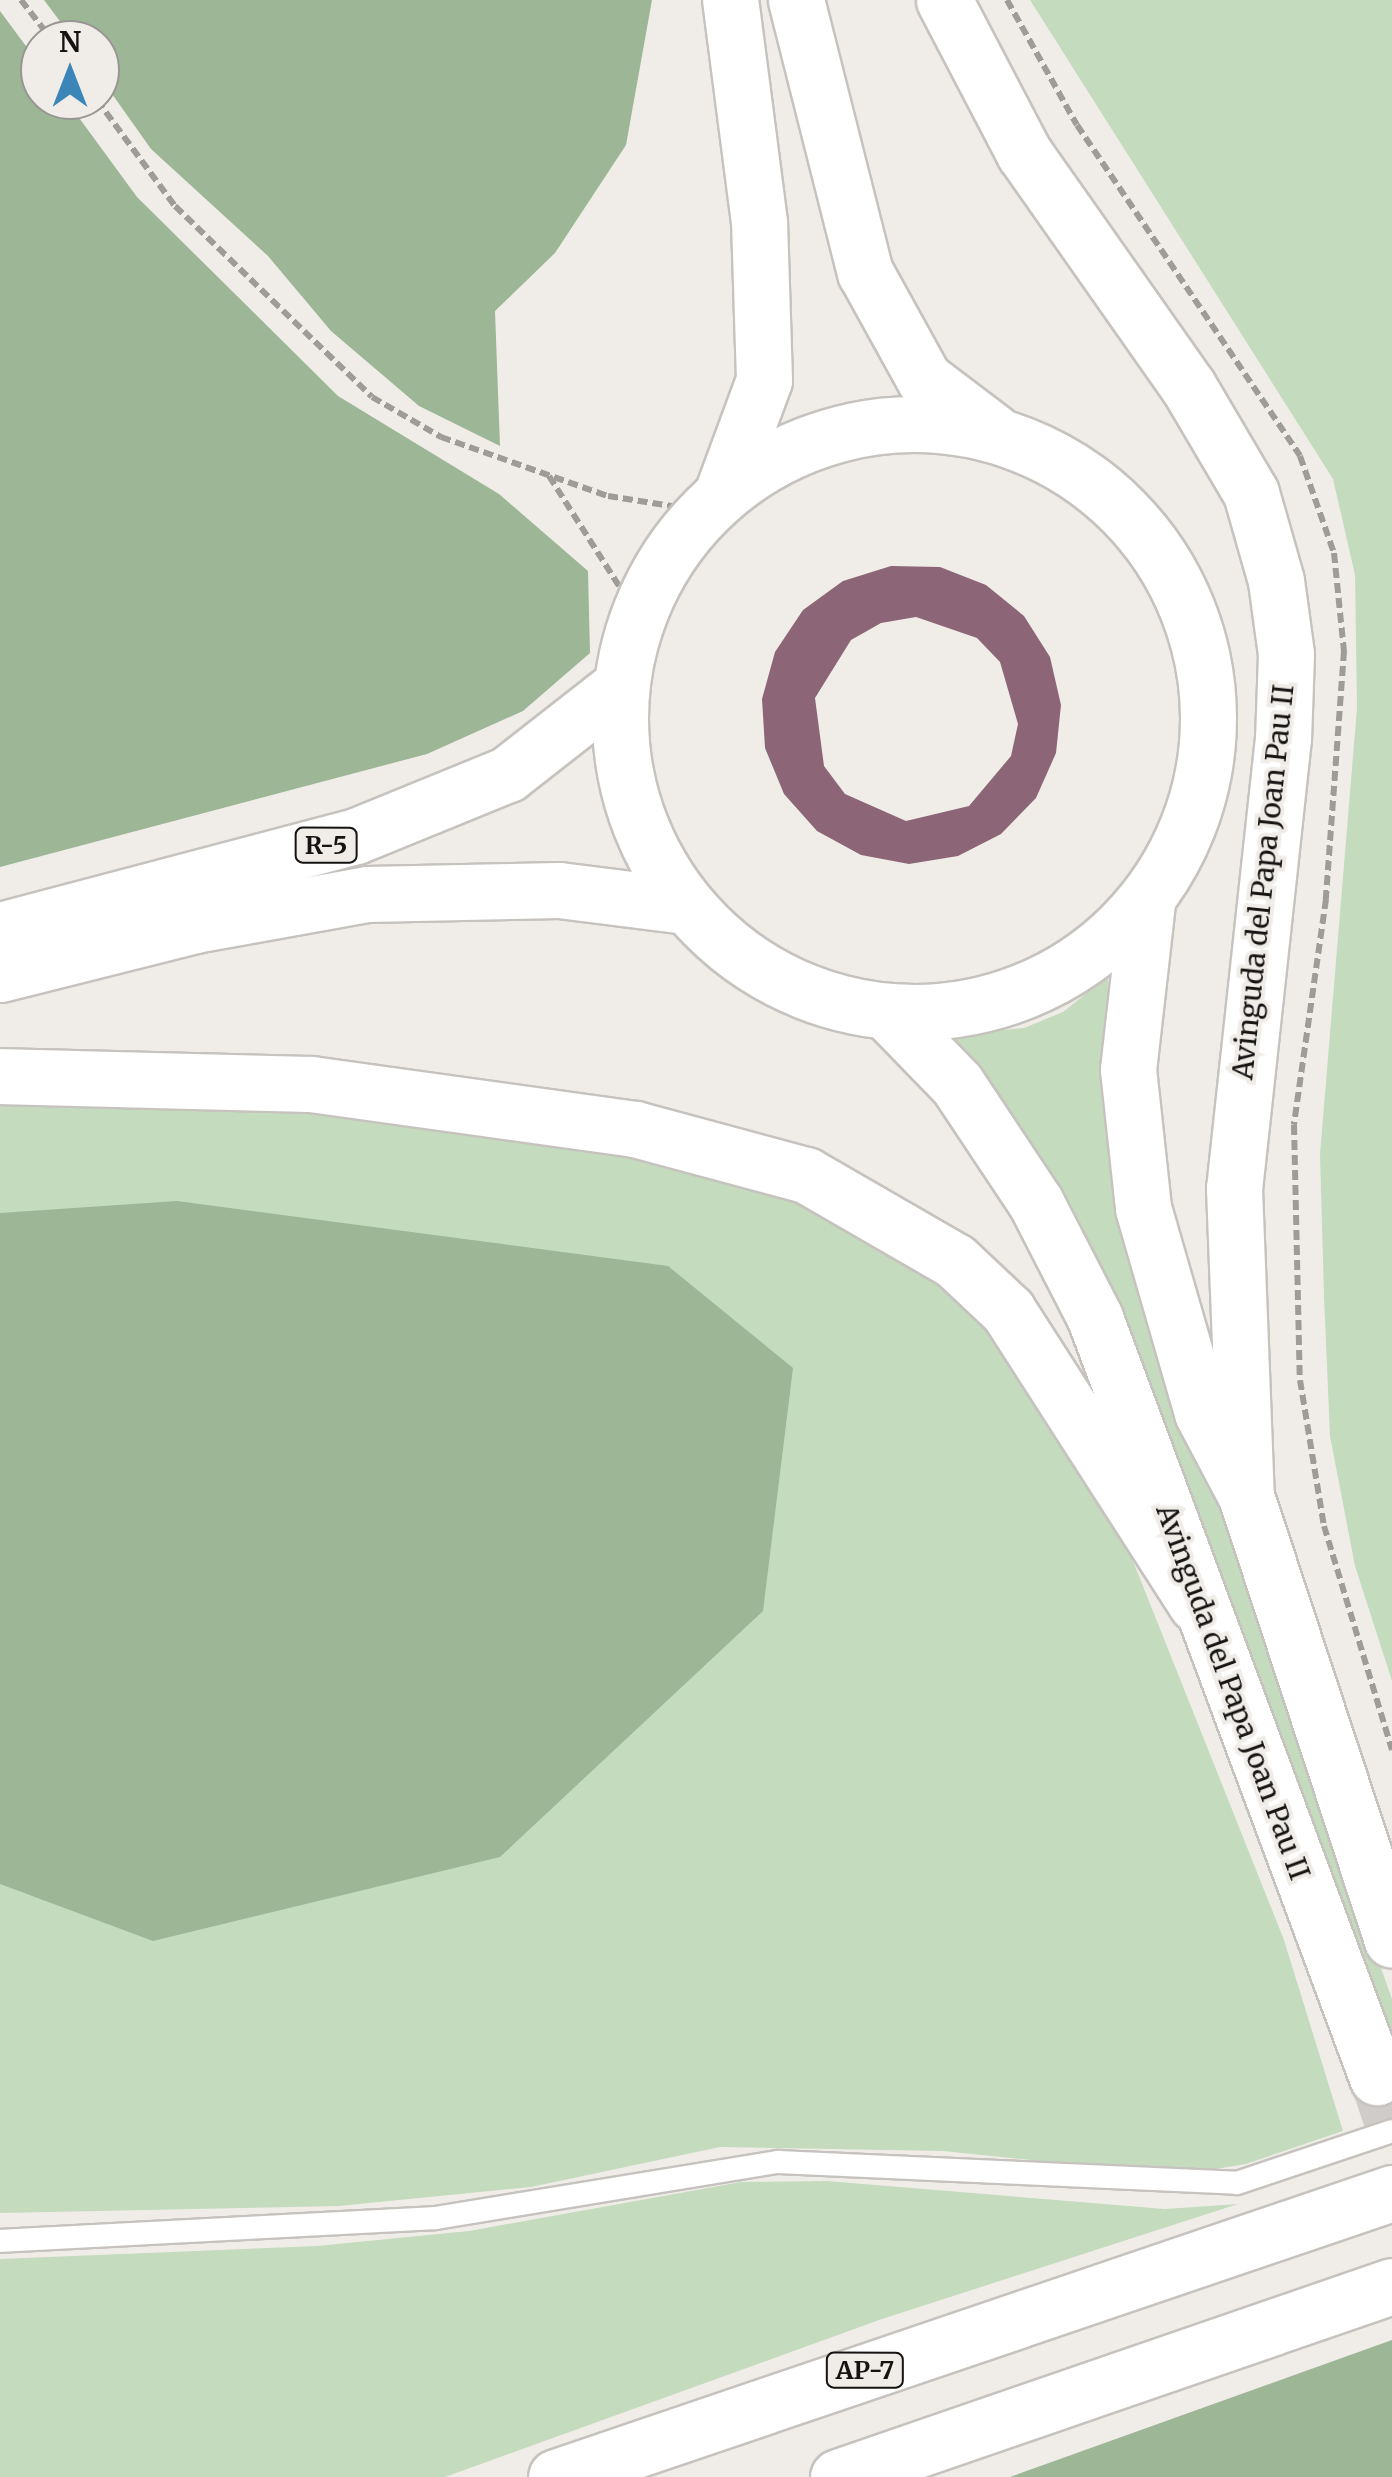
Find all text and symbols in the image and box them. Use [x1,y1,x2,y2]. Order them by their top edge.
north arrow [20,20,120,120]
text: N [59,24,81,60]
street label: Avinguda del Papa Joan Pau II [1226,683,1300,1081]
road number: R-5 [294,825,358,865]
street label: Avinguda del Papa Joan Pau II [1149,1500,1317,1884]
road number: AP-7 [825,2350,905,2390]

